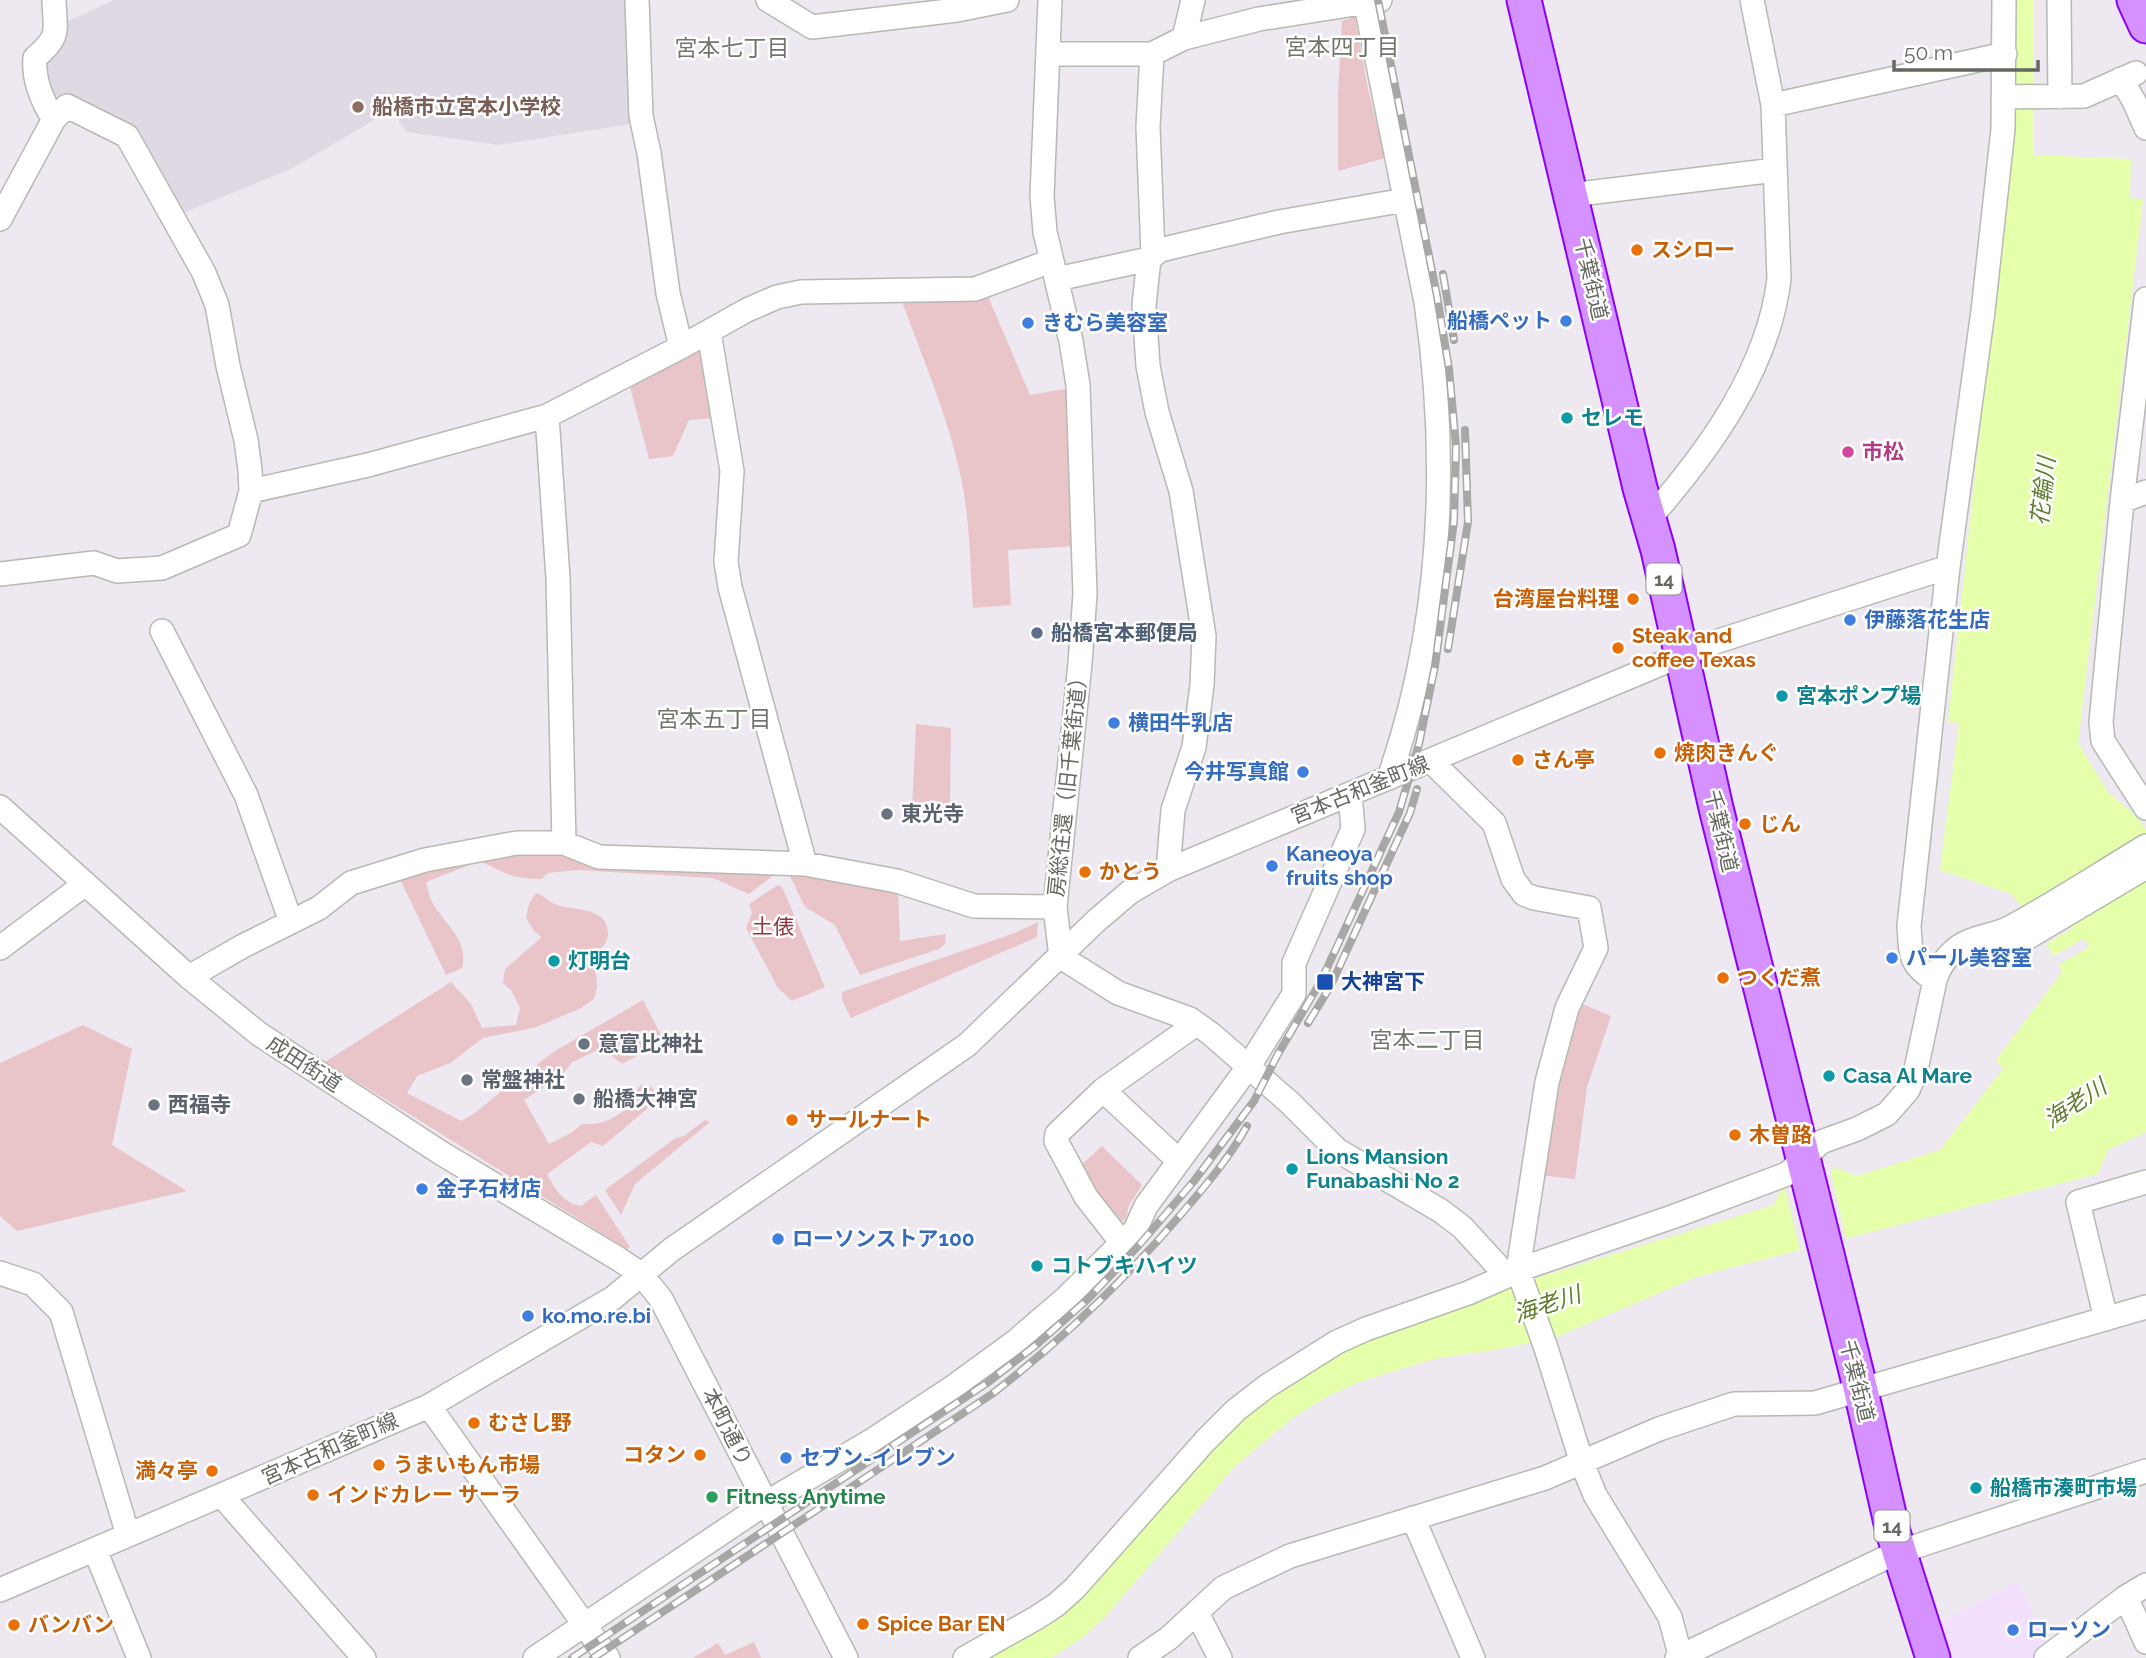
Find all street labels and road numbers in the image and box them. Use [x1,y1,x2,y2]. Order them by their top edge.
street label: 千葉街道 [1570,235,1613,323]
road number: 14 [1646,564,1682,594]
street label: 房総往還（旧千葉街道） [1043,666,1092,898]
street label: 宮本古和釜町線 [1287,750,1433,829]
street label: 千葉街道 [1700,787,1743,875]
street label: 成田街道 [262,1030,346,1097]
street label: 千葉街道 [1835,1337,1880,1425]
street label: 本町通り [697,1384,758,1470]
street label: 宮本古和釜町線 [258,1407,402,1490]
road number: 14 [1874,1510,1910,1542]

